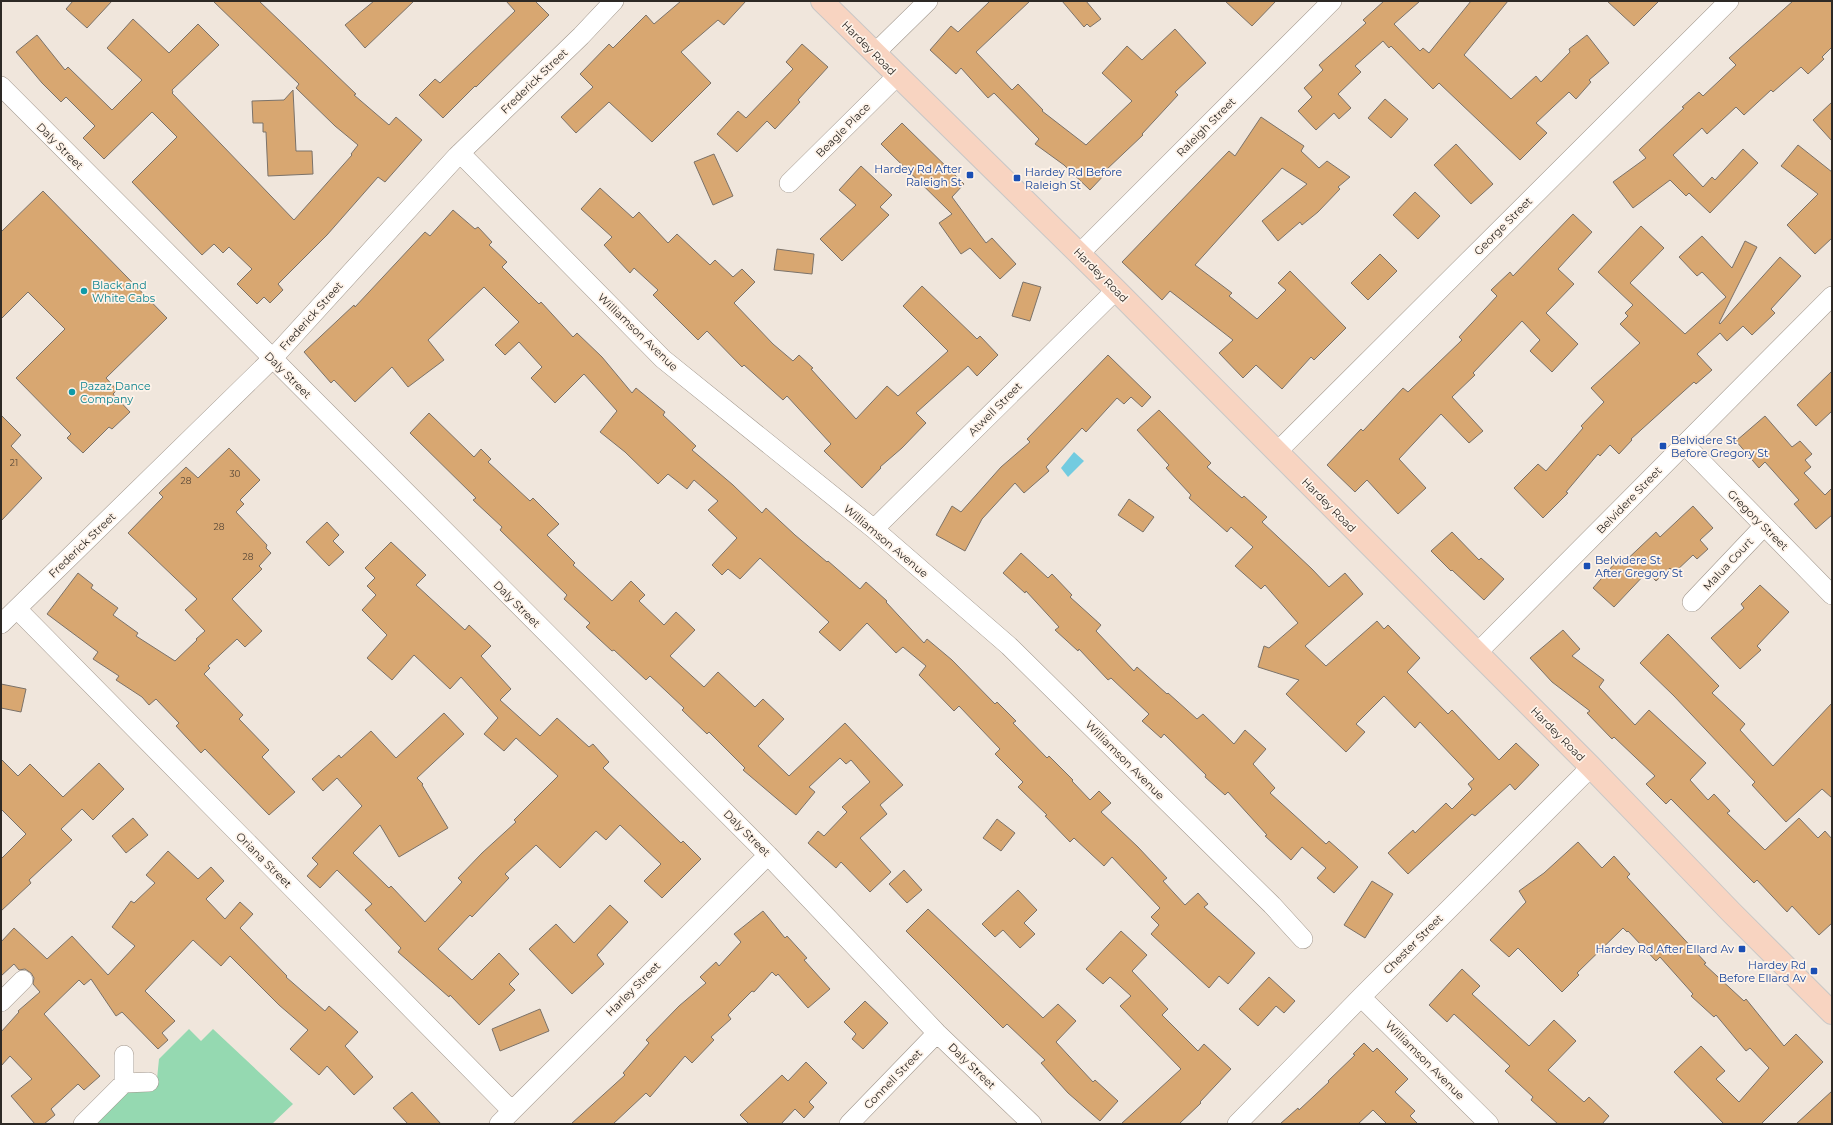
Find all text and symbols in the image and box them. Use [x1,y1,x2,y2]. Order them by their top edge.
street label: Hardey Road [839,18,899,78]
street label: Frederick Street [497,45,571,117]
street label: Raleigh Street [1173,94,1239,160]
street label: Beagle Place [813,100,873,160]
street label: Daly Street [34,120,87,173]
place label: Hardey Rd After Raleigh St [874,162,963,189]
place label: Hardey Rd Before Raleigh St [1025,165,1123,192]
marker: Hardey Rd After Raleigh St [965,170,975,180]
marker: Hardey Rd Before Raleigh St [1012,173,1022,183]
street label: George Street [1471,194,1535,258]
street label: Hardey Road [1071,245,1131,305]
place label: Black and White Cabs [92,278,156,305]
street label: Frederick Street [276,278,346,353]
marker: Black and White Cabs [79,286,89,296]
street label: Williamson Avenue [595,290,681,374]
street label: Daly Street [262,349,315,402]
place label: Pazaz Dance Company [80,379,151,406]
street label: Atwell Street [965,379,1025,439]
marker: Pazaz Dance Company [67,387,77,397]
place label: Belvidere St Before Gregory St [1671,433,1769,460]
marker: Belvidere St Before Gregory St [1658,441,1668,451]
house number: 21 [10,457,18,468]
street label: Belvidere Street [1593,463,1665,537]
house number: 30 [229,468,241,479]
house number: 28 [181,475,192,486]
street label: Hardey Road [1299,475,1359,535]
street label: Gregory Street [1725,487,1792,554]
street label: Williamson Avenue [841,502,931,581]
street label: Frederick Street [45,509,119,581]
house number: 28 [214,521,225,532]
street label: Malua Court [1700,534,1757,593]
house number: 28 [243,551,254,562]
place label: Belvidere St After Gregory St [1595,553,1684,580]
marker: Belvidere St After Gregory St [1582,561,1592,571]
street label: Daly Street [491,578,544,631]
street label: Hardey Road [1528,704,1588,764]
street label: Williamson Avenue [1083,718,1168,803]
street label: Daly Street [721,807,774,860]
street label: Oriana Street [233,829,295,891]
street label: Chester Street [1380,911,1446,977]
place label: Hardey Rd After Ellard Av [1595,942,1734,956]
marker: Hardey Rd After Ellard Av [1737,944,1747,954]
street label: Harley Street [603,958,664,1019]
place label: Hardey Rd Before Ellard Av [1719,958,1806,985]
marker: Hardey Rd Before Ellard Av [1809,966,1819,976]
street label: Williamson Avenue [1383,1018,1468,1103]
street label: Daly Street [945,1040,999,1092]
street label: Connell Street [861,1046,925,1112]

